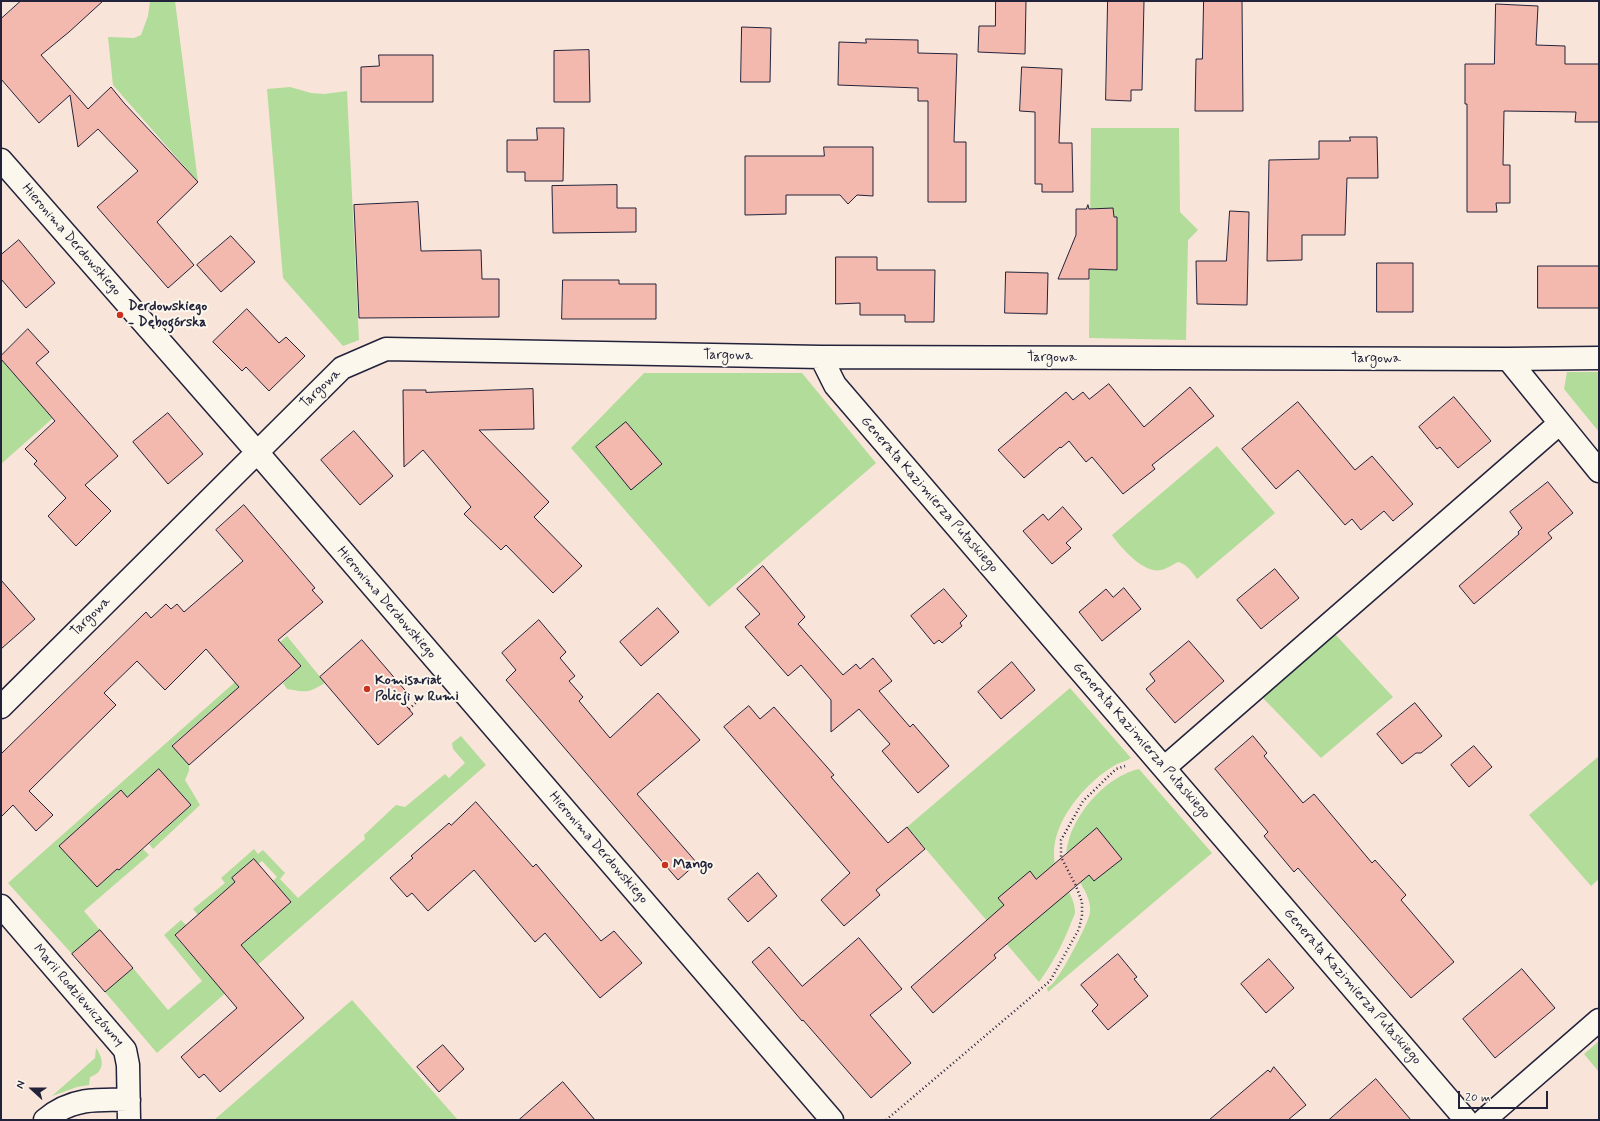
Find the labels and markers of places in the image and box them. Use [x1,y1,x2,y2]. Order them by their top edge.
place label: Derdowskiego - Dębogórska [128,299,207,332]
marker: Derdowskiego - Dębogórska [115,310,125,320]
place label: Komisariat Policji w Rumi [375,673,459,706]
marker: Komisariat Policji w Rumi [362,684,372,694]
place label: Mango [673,857,713,873]
marker: Mango [660,860,670,870]

